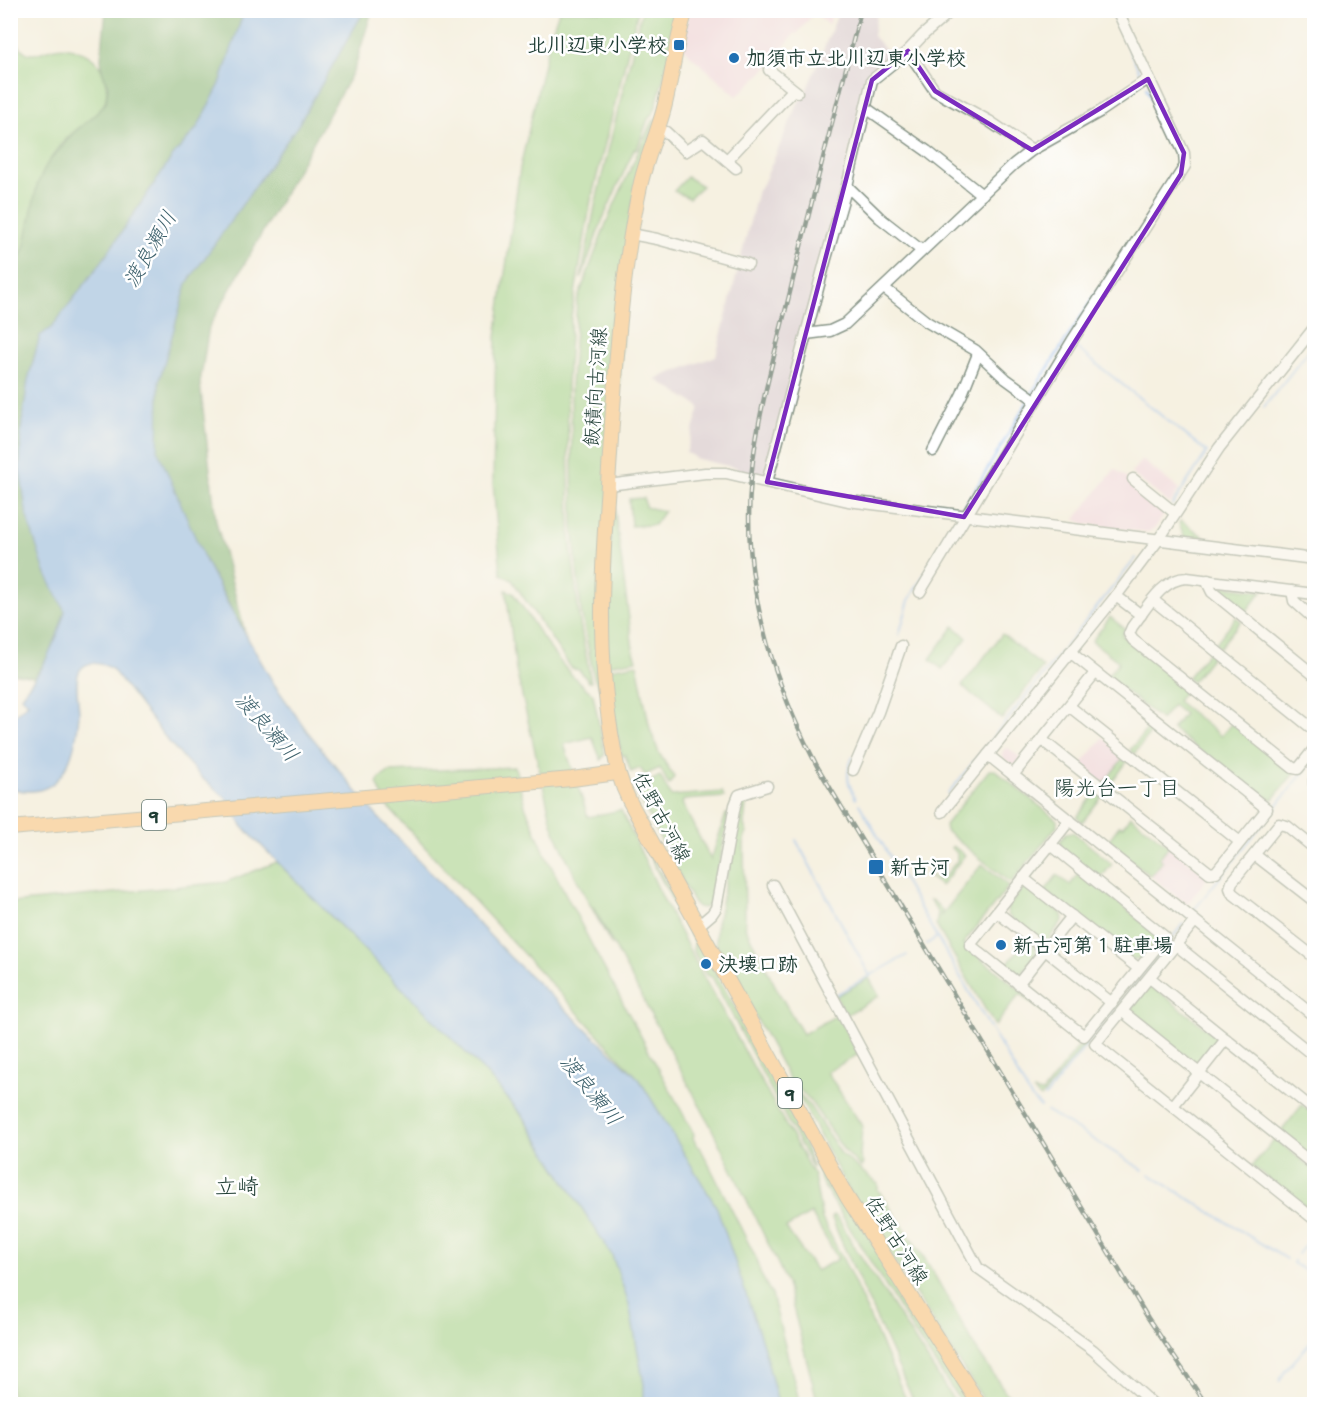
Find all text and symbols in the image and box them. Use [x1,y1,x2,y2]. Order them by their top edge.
place label: 北川辺東小学校 [527,35,667,60]
marker: 北川辺東小学校 [672,38,686,52]
place label: 加須市立北川辺東小学校 [746,48,966,73]
marker: 加須市立北川辺東小学校 [727,51,741,65]
water label: 渡良瀬川 [119,207,185,293]
street label: 飯積向古河線 [581,326,614,448]
water label: 渡良瀬川 [227,688,303,769]
street label: 佐野古河線 [625,769,693,868]
district label: 陽光台一丁目 [1054,778,1180,804]
road number: 9 [142,800,166,830]
place label: 新古河 [890,857,950,882]
marker: 新古河 [867,858,885,876]
place label: 新古河第１駐車場 [1013,935,1173,960]
marker: 新古河第１駐車場 [994,938,1008,952]
place label: 決壊口跡 [718,954,798,979]
marker: 決壊口跡 [699,957,713,971]
water label: 渡良瀬川 [552,1050,626,1133]
road number: 9 [778,1078,802,1108]
district label: 立崎 [215,1176,259,1203]
street label: 佐野古河線 [858,1193,931,1290]

